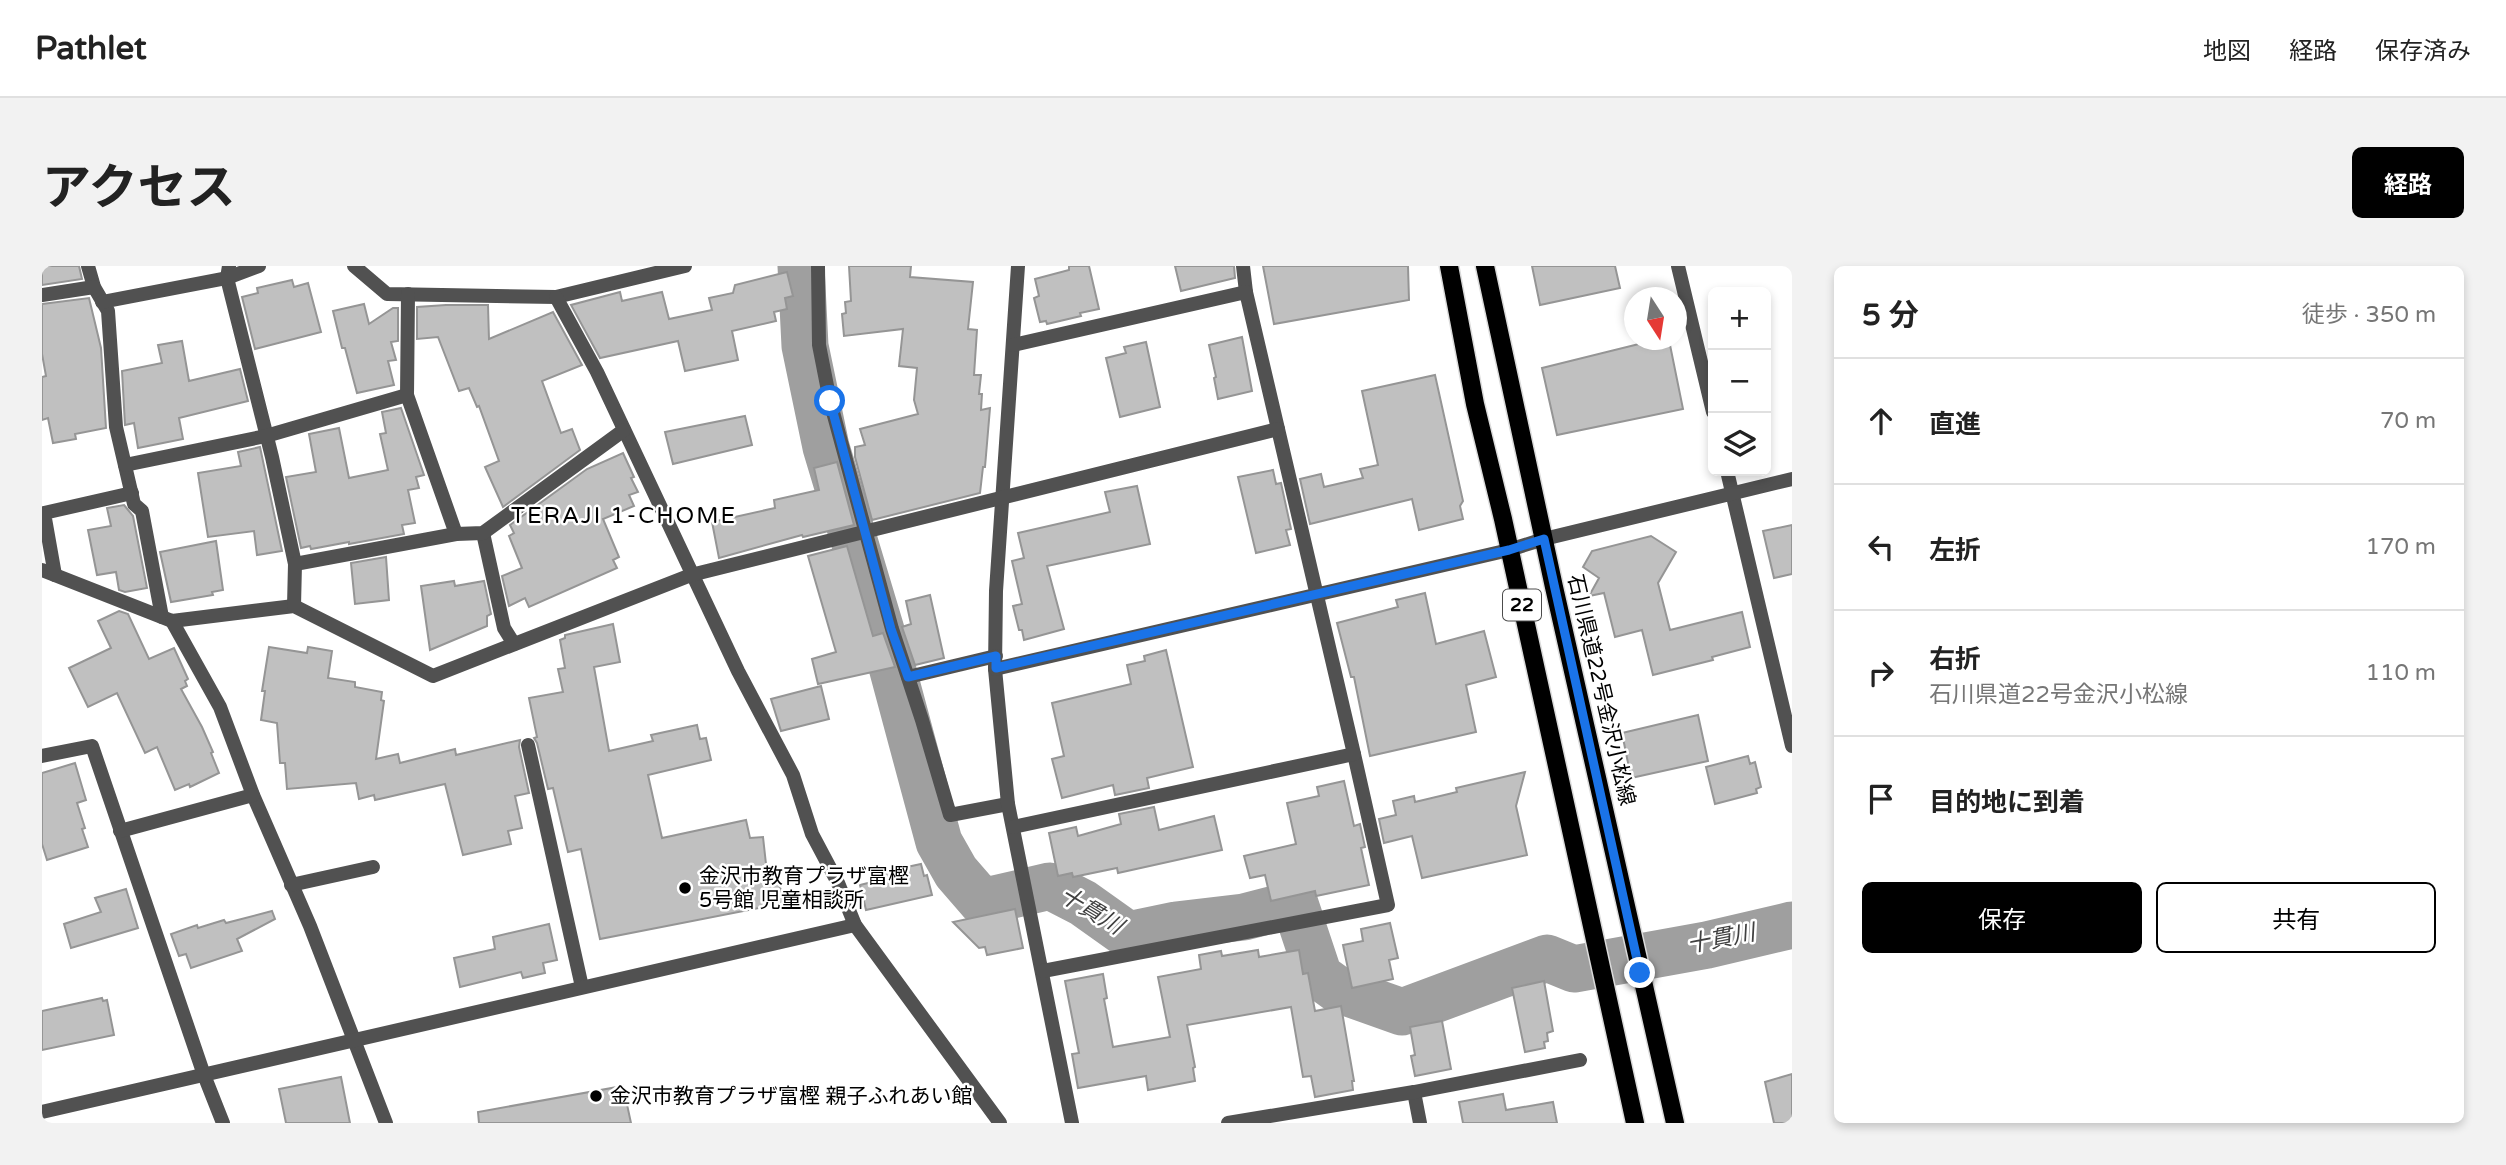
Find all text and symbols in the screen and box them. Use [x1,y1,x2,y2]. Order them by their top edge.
text: Pathlet [35,29,147,68]
text: 地図 [2203,37,2251,66]
text: 経路 [2289,37,2337,66]
text: 保存済み [2375,37,2471,66]
button: 経路 [2352,147,2464,218]
text: アクセス [42,159,236,218]
north arrow [1624,287,1687,350]
map controls [1708,287,1771,476]
button: + [1708,287,1771,350]
text: 5 分 [1862,297,1919,334]
text: 徒歩 · 350 m [2302,301,2436,329]
button: − [1708,350,1771,413]
route start [814,385,845,416]
icon: ahead [1862,402,1900,440]
text: 70 m [2380,407,2436,435]
text: 直進 [1929,409,1981,440]
button: layers [1708,413,1771,476]
district label: TERAJI 1-CHOME [511,502,737,530]
icon: left [1862,528,1900,566]
text: 170 m [2366,533,2436,561]
text: 左折 [1929,535,1981,566]
street label: 石川県道22号金沢小松線 [1562,572,1640,808]
road number: 22 [1503,590,1541,620]
text: 右折 [1929,644,1981,675]
icon: right [1862,654,1900,692]
text: 110 m [2366,659,2436,687]
text: 石川県道22号金沢小松線 [1929,681,2188,709]
icon: arrive [1862,780,1900,818]
text: 目的地に到着 [1929,787,2085,818]
place label: 金沢市教育プラザ富樫 5号館 児童相談所 [699,864,909,913]
marker: 金沢市教育プラザ富樫 5号館 児童相談所 [677,880,693,896]
water label: 十貫川 [1054,881,1130,942]
button: 保存 [1862,882,2142,953]
button: 共有 [2156,882,2436,953]
water label: 十貫川 [1684,918,1760,959]
route end [1624,957,1655,988]
place label: 金沢市教育プラザ富樫 親子ふれあい館 [610,1084,972,1109]
marker: 金沢市教育プラザ富樫 親子ふれあい館 [588,1088,604,1104]

